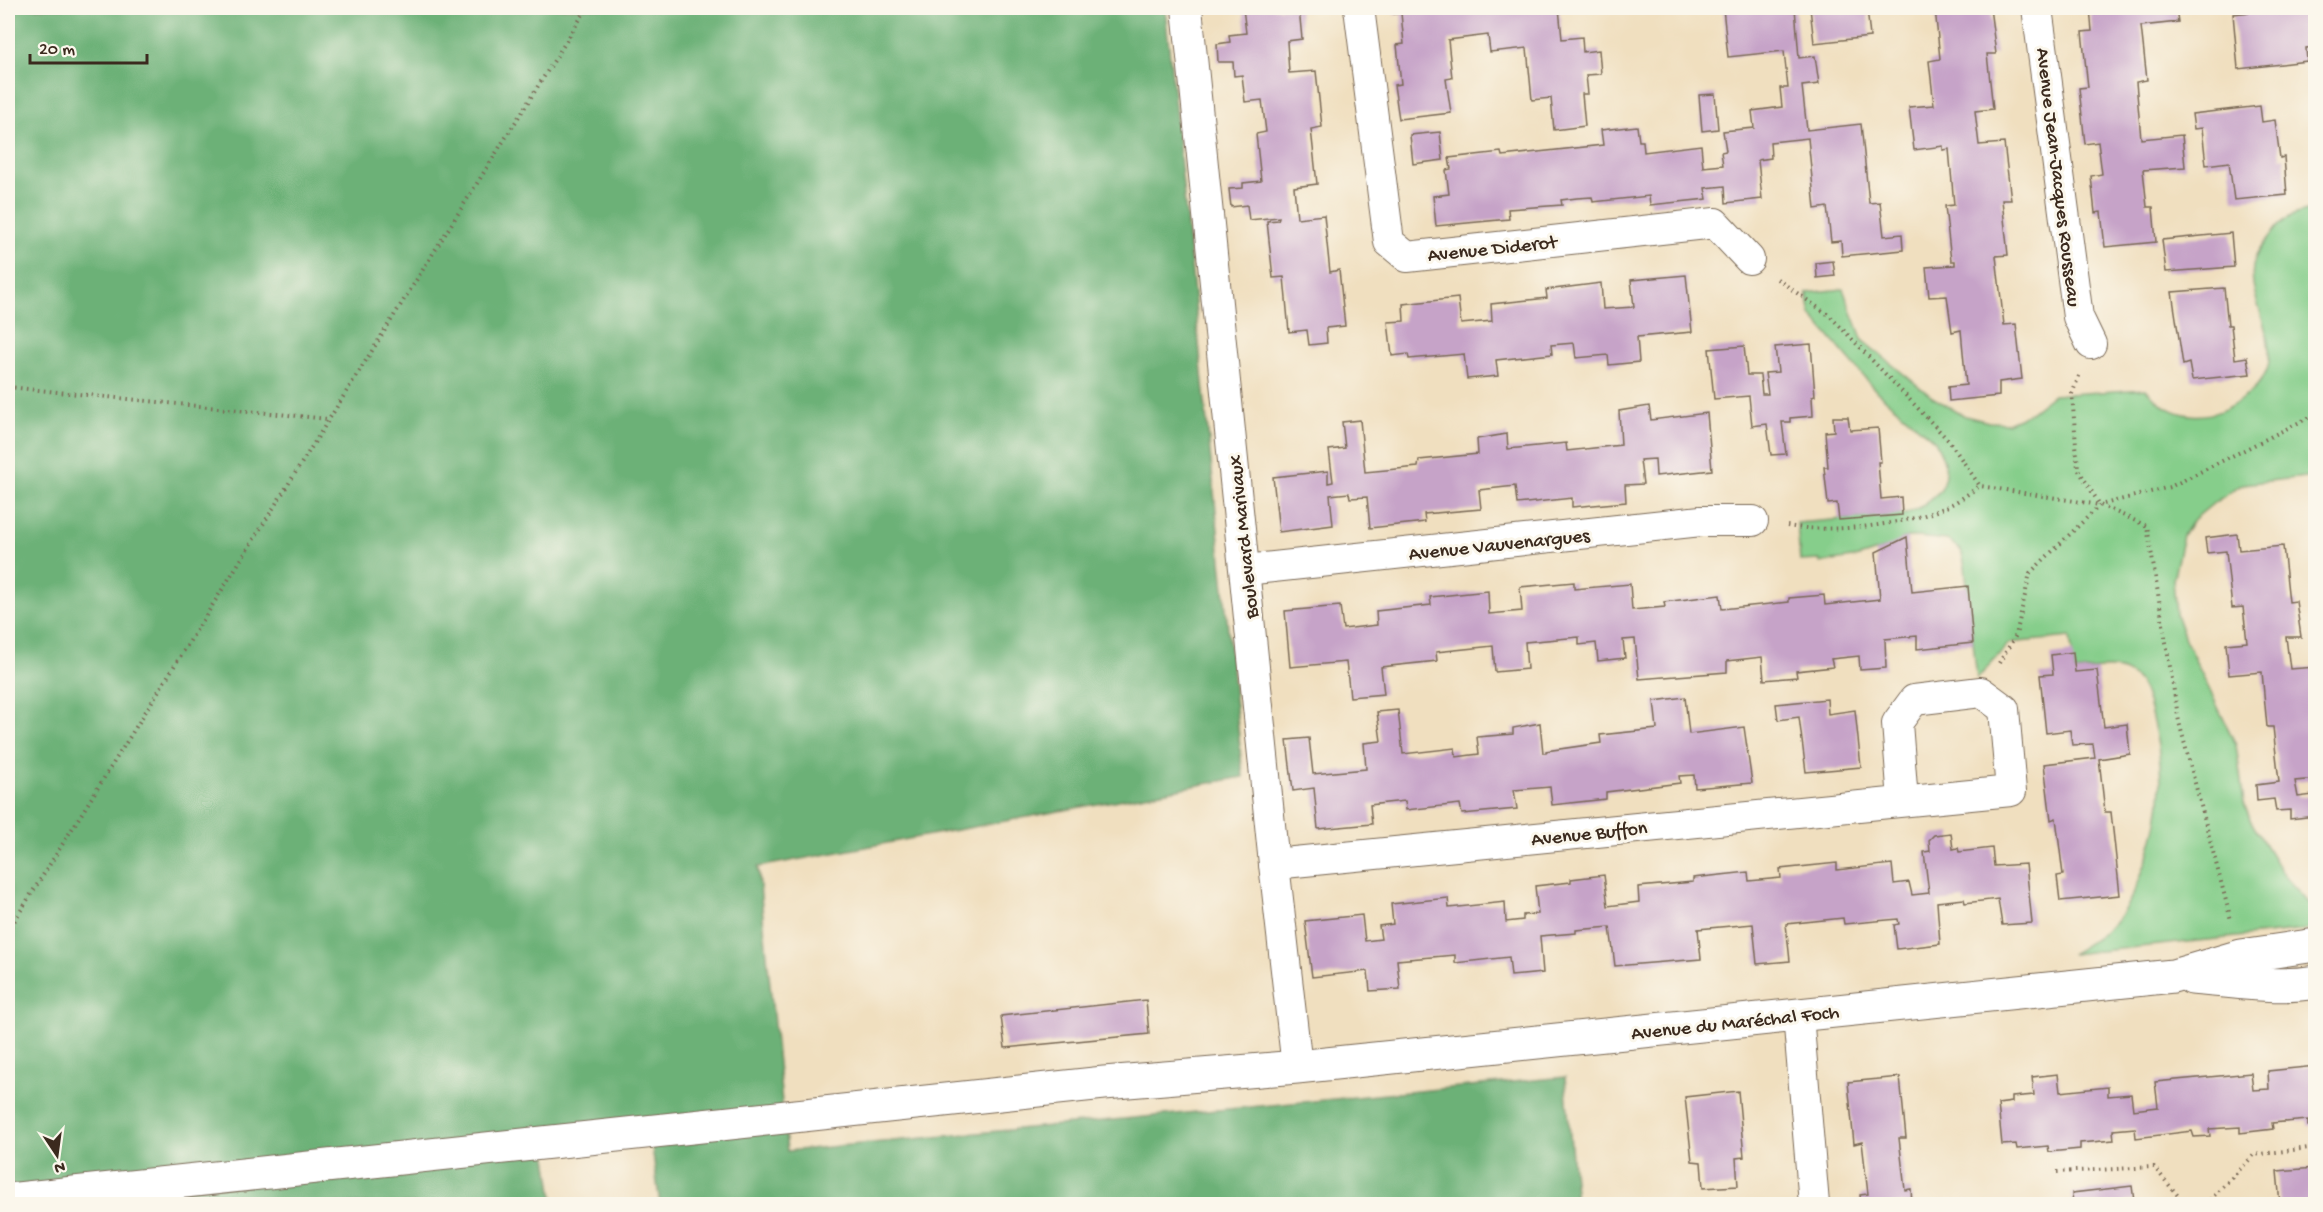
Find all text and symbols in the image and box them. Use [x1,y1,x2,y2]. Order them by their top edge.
scale bar [30,27,147,65]
text: 20 m [39,40,75,61]
street label: Avenue Jean-Jacques Rousseau [2029,47,2084,309]
street label: Avenue Diderot [1427,232,1560,269]
street label: Boulevard Marivaux [1225,453,1266,621]
street label: Avenue Vauvenargues [1408,525,1592,567]
street label: Avenue Buffon [1530,818,1649,853]
street label: Avenue du Maréchal Foch [1630,1002,1841,1047]
north arrow [27,1125,87,1185]
text: N [52,1156,67,1177]

